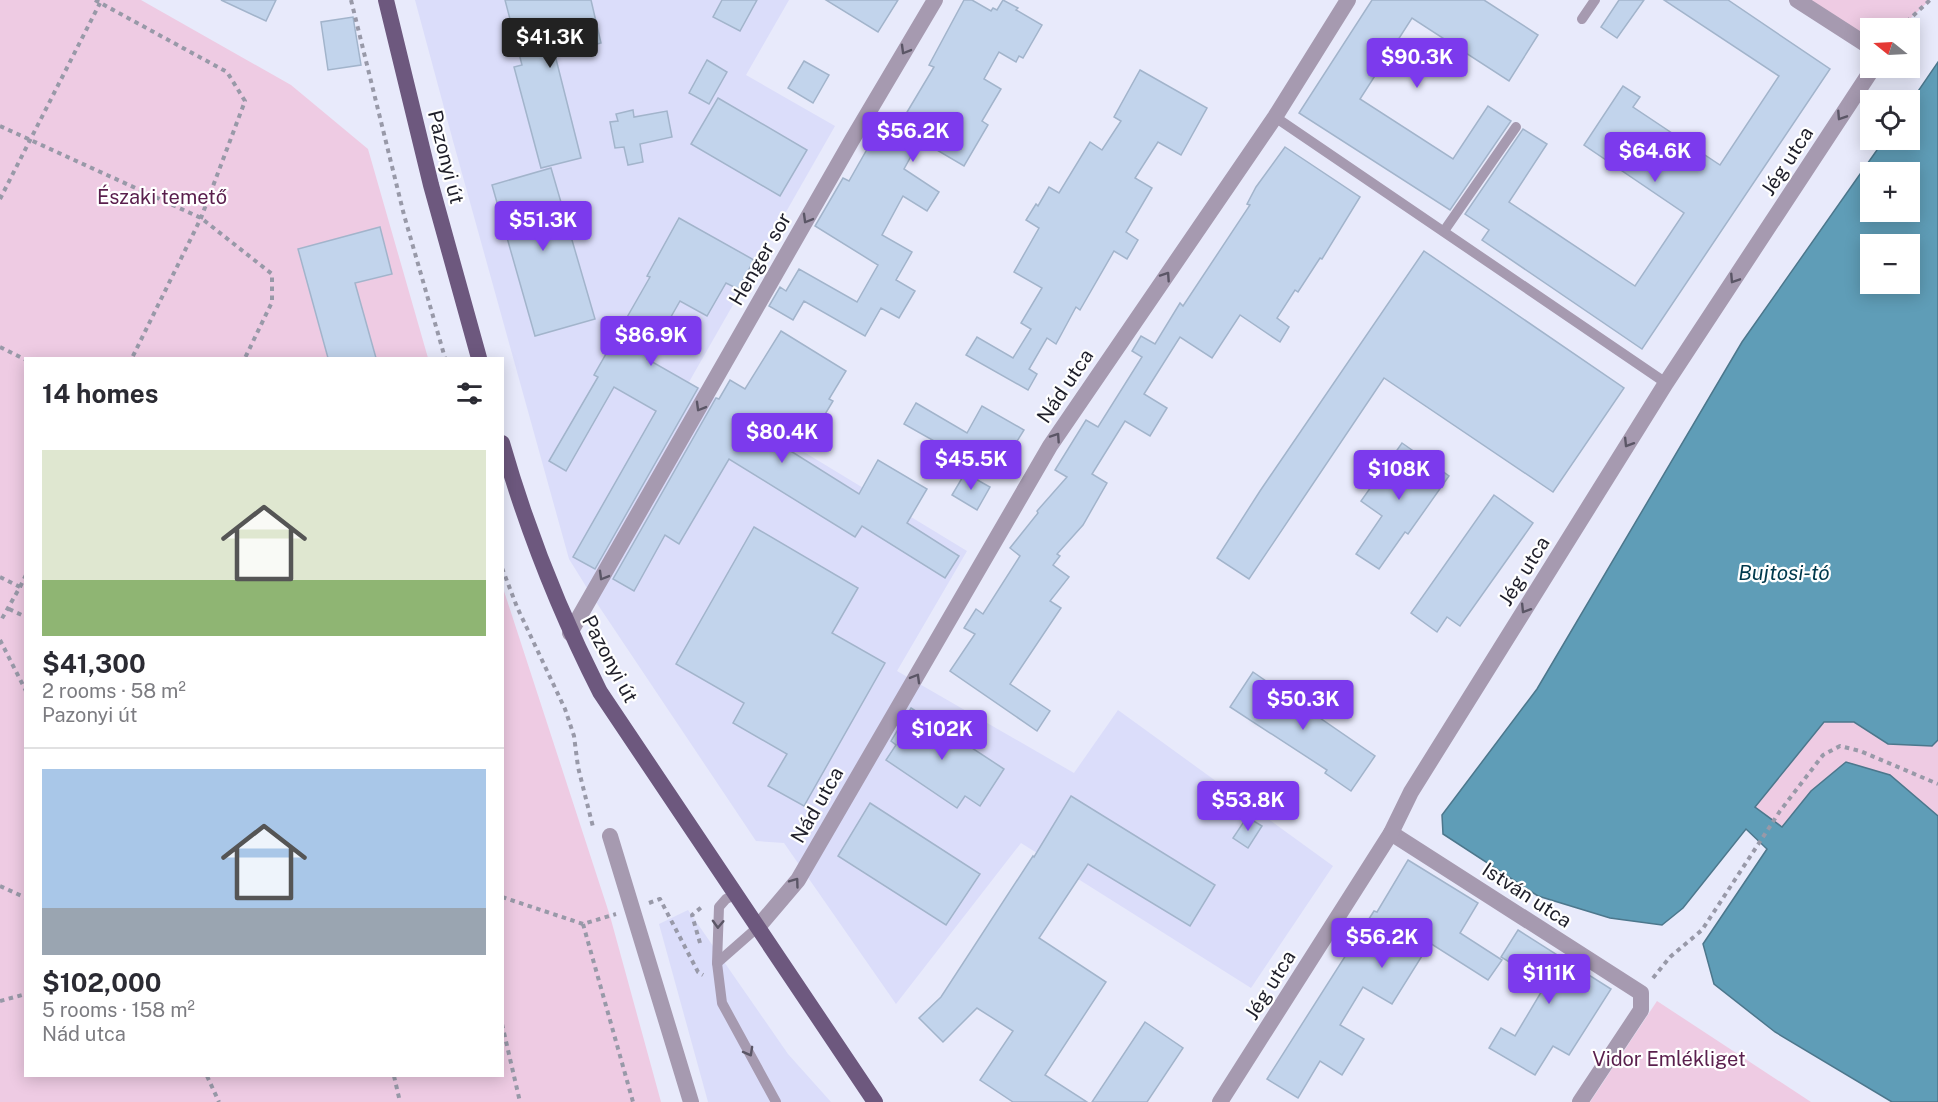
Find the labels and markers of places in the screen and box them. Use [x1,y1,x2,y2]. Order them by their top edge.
pin: $41.3K [501,18,599,69]
pin: $90.3K [1368,38,1466,89]
pin: $56.2K [864,112,962,163]
pin: $64.6K [1606,132,1704,183]
pin: $51.3K [494,201,592,252]
pin: $86.9K [602,316,700,367]
pin: $80.4K [733,413,831,464]
pin: $45.5K [922,440,1020,491]
pin: $108K [1357,450,1441,501]
pin: $50.3K [1254,680,1352,731]
pin: $102K [900,710,984,761]
pin: $53.8K [1199,781,1297,832]
pin: $56.2K [1333,918,1431,969]
pin: $111K [1507,954,1591,1005]

